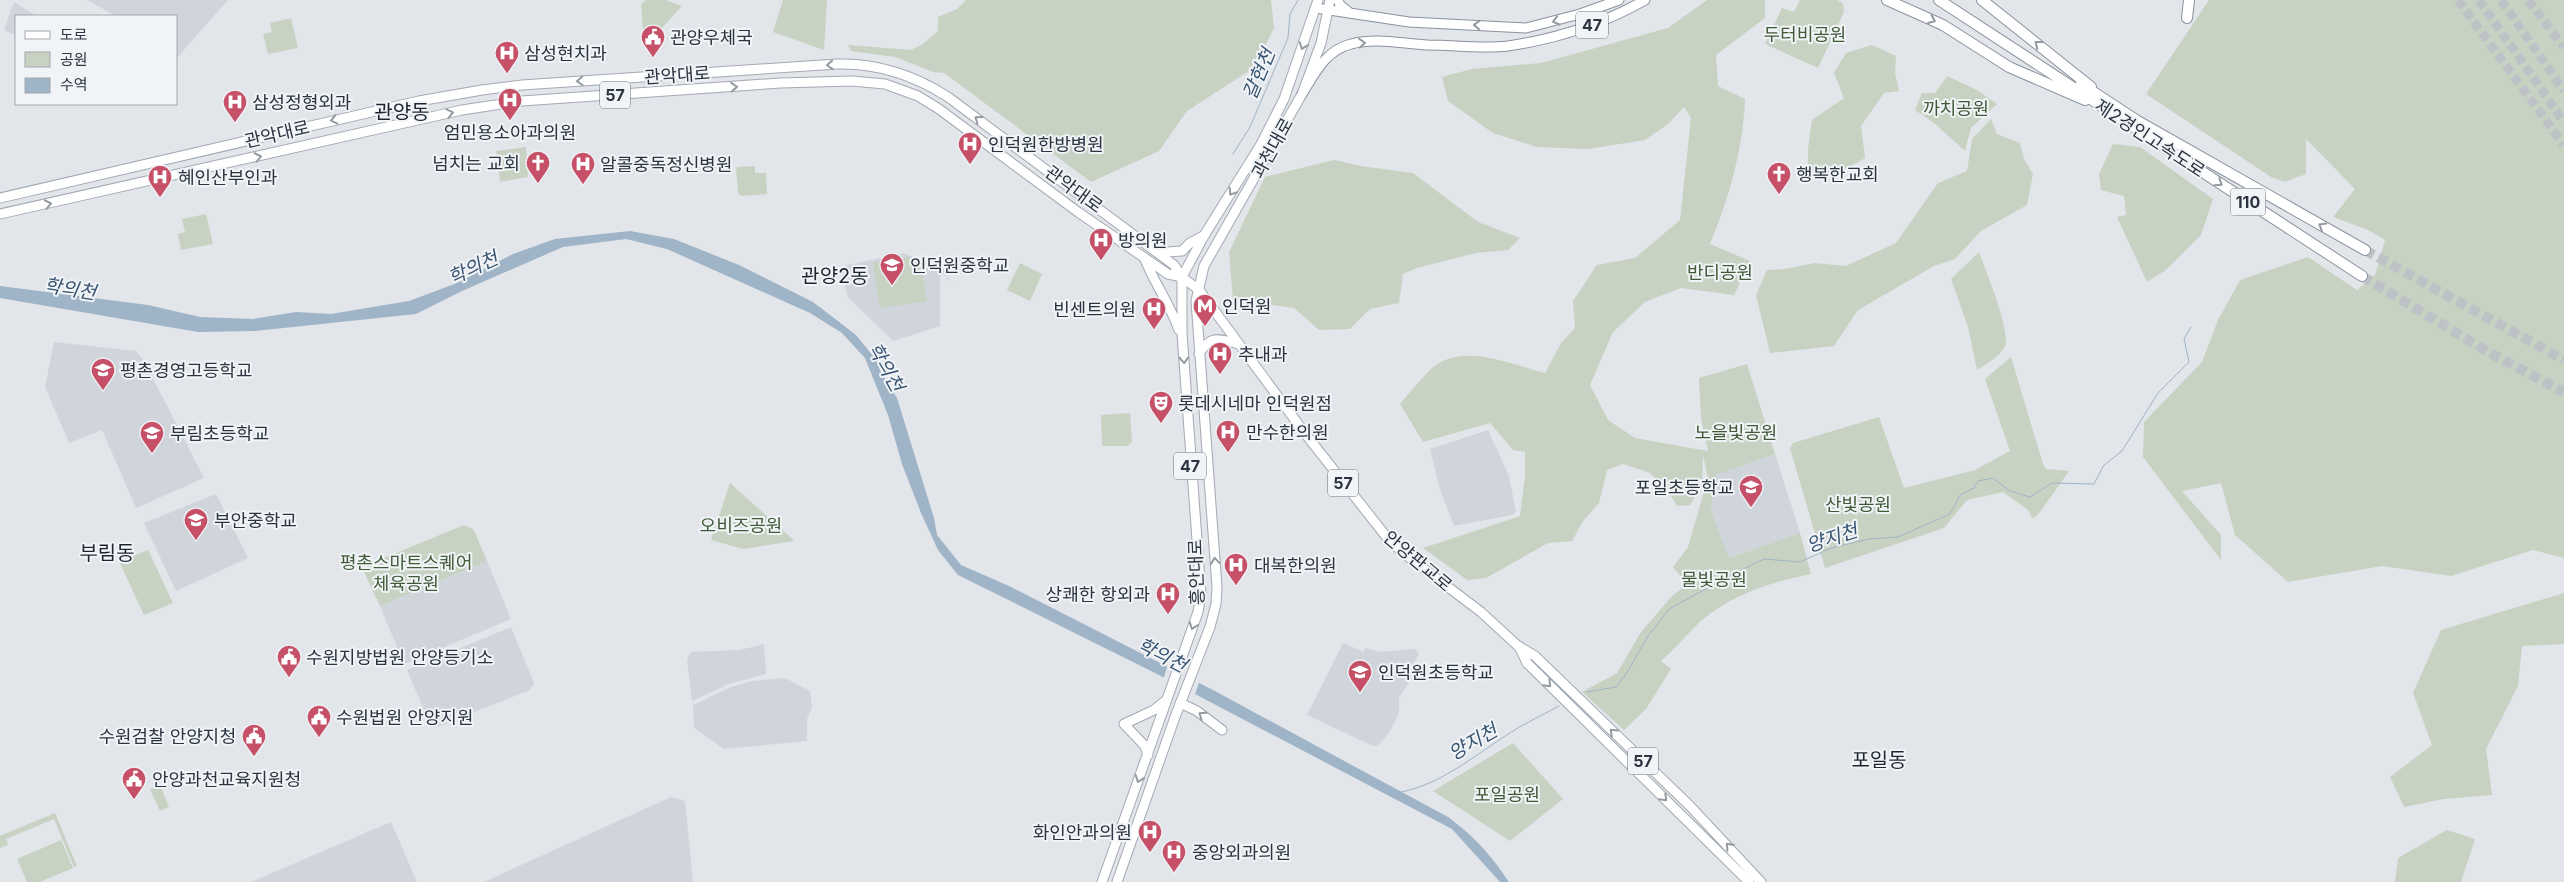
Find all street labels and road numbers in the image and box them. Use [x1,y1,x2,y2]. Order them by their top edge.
road number: 47 [1576,12,1608,38]
street label: 관악대로 [643,62,711,88]
road number: 57 [600,82,630,108]
street label: 제2경인고속도로 [2091,95,2209,181]
street label: 과천대로 [1247,114,1297,182]
street label: 관악대로 [242,116,312,152]
street label: 관악대로 [1041,161,1107,217]
road number: 110 [2230,188,2266,216]
road number: 47 [1174,452,1206,480]
road number: 57 [1328,469,1358,496]
street label: 안양판교로 [1380,526,1456,596]
street label: 흥안대로 [1184,539,1208,605]
road number: 57 [1628,748,1658,774]

